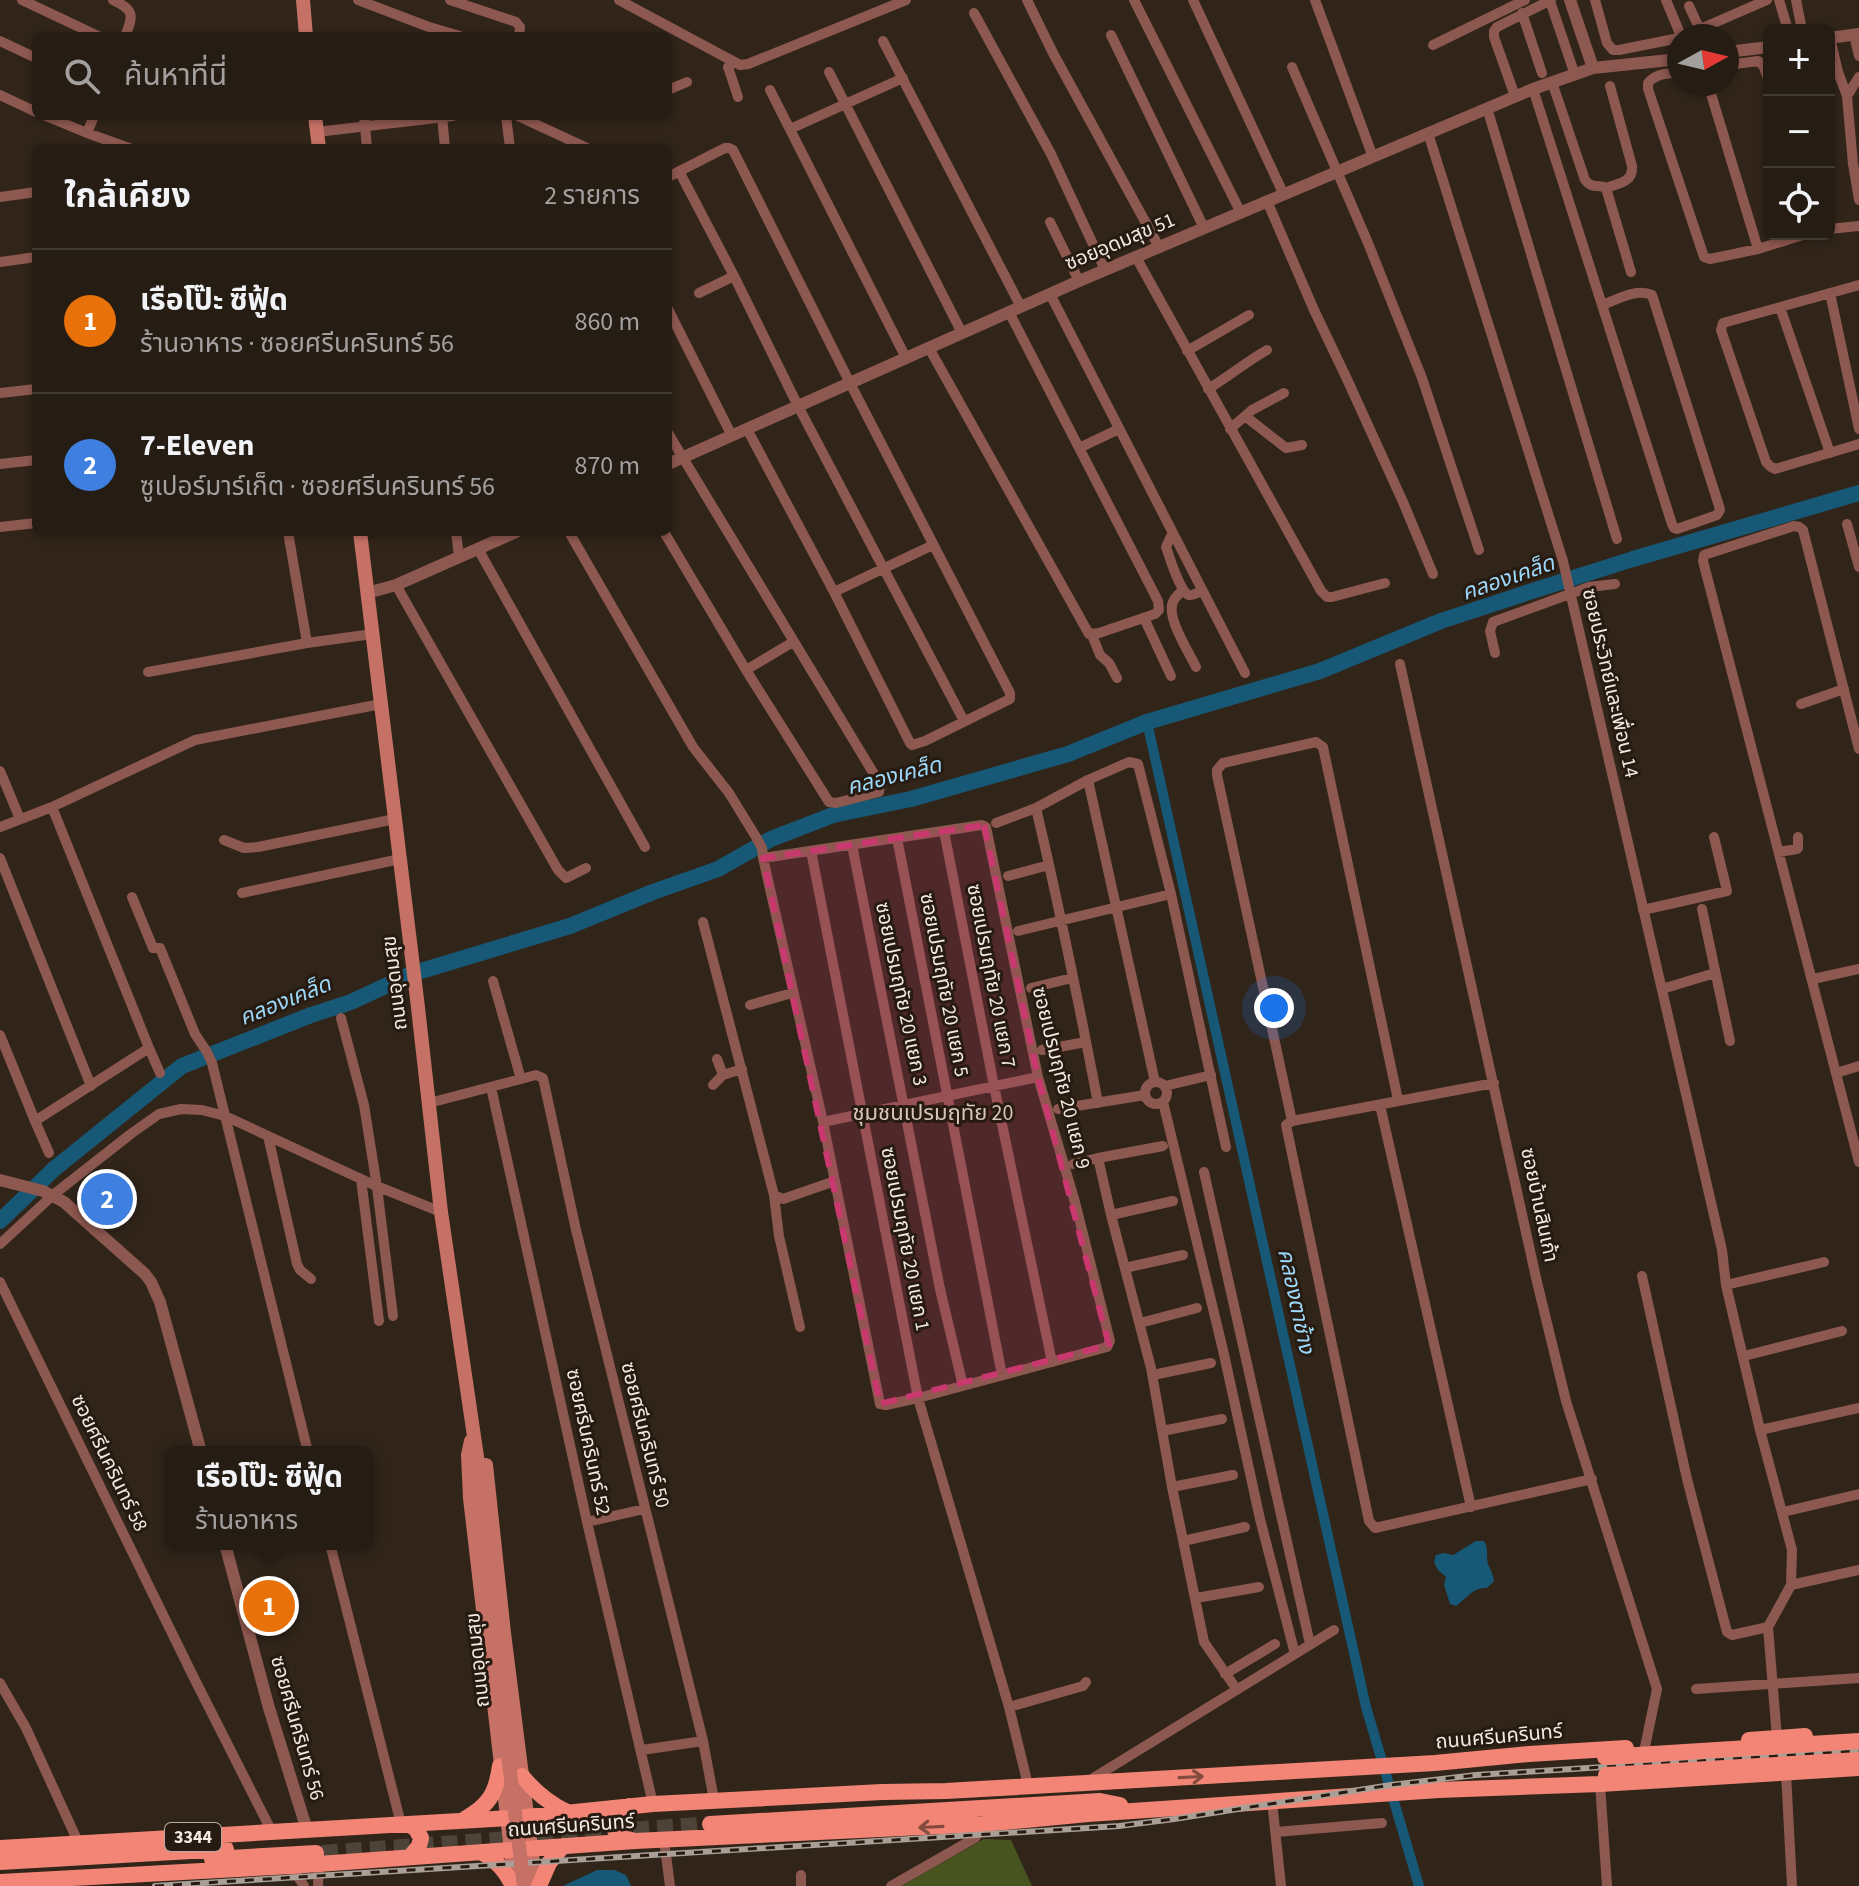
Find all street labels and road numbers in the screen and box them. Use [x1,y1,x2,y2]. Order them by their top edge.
street label: ซอยอุดมสุข 51 [1061,206,1179,278]
street label: ซอยประวิทย์และเพื่อน 14 [1575,585,1646,780]
street label: ซอยเปรมฤทัย 20 แยก 7 [959,882,1023,1070]
street label: ซอยเปรมฤทัย 20 แยก 5 [912,891,976,1079]
street label: ซอยเปรมฤทัย 20 แยก 3 [868,900,934,1088]
street label: ถนนอุดมสุข [375,934,415,1032]
street label: ซอยเปรมฤทัย 20 แยก 9 [1025,984,1097,1172]
street label: ซอยเปรมฤทัย 20 แยก 1 [873,1145,937,1333]
street label: ซอยบ้านสินเก้า [1513,1145,1565,1265]
street label: ซอยศรีนครินทร์ 50 [613,1359,677,1511]
street label: ซอยศรีนครินทร์ 52 [559,1366,617,1518]
street label: ซอยศรีนครินทร์ 58 [64,1390,154,1536]
street label: ถนนอุดมสุข [459,1611,497,1709]
street label: ซอยศรีนครินทร์ 56 [263,1652,331,1804]
street label: ถนนศรีนครินทร์ [1434,1717,1565,1756]
street label: ถนนศรีนครินทร์ [506,1808,636,1844]
road number: 3344 [165,1823,221,1851]

